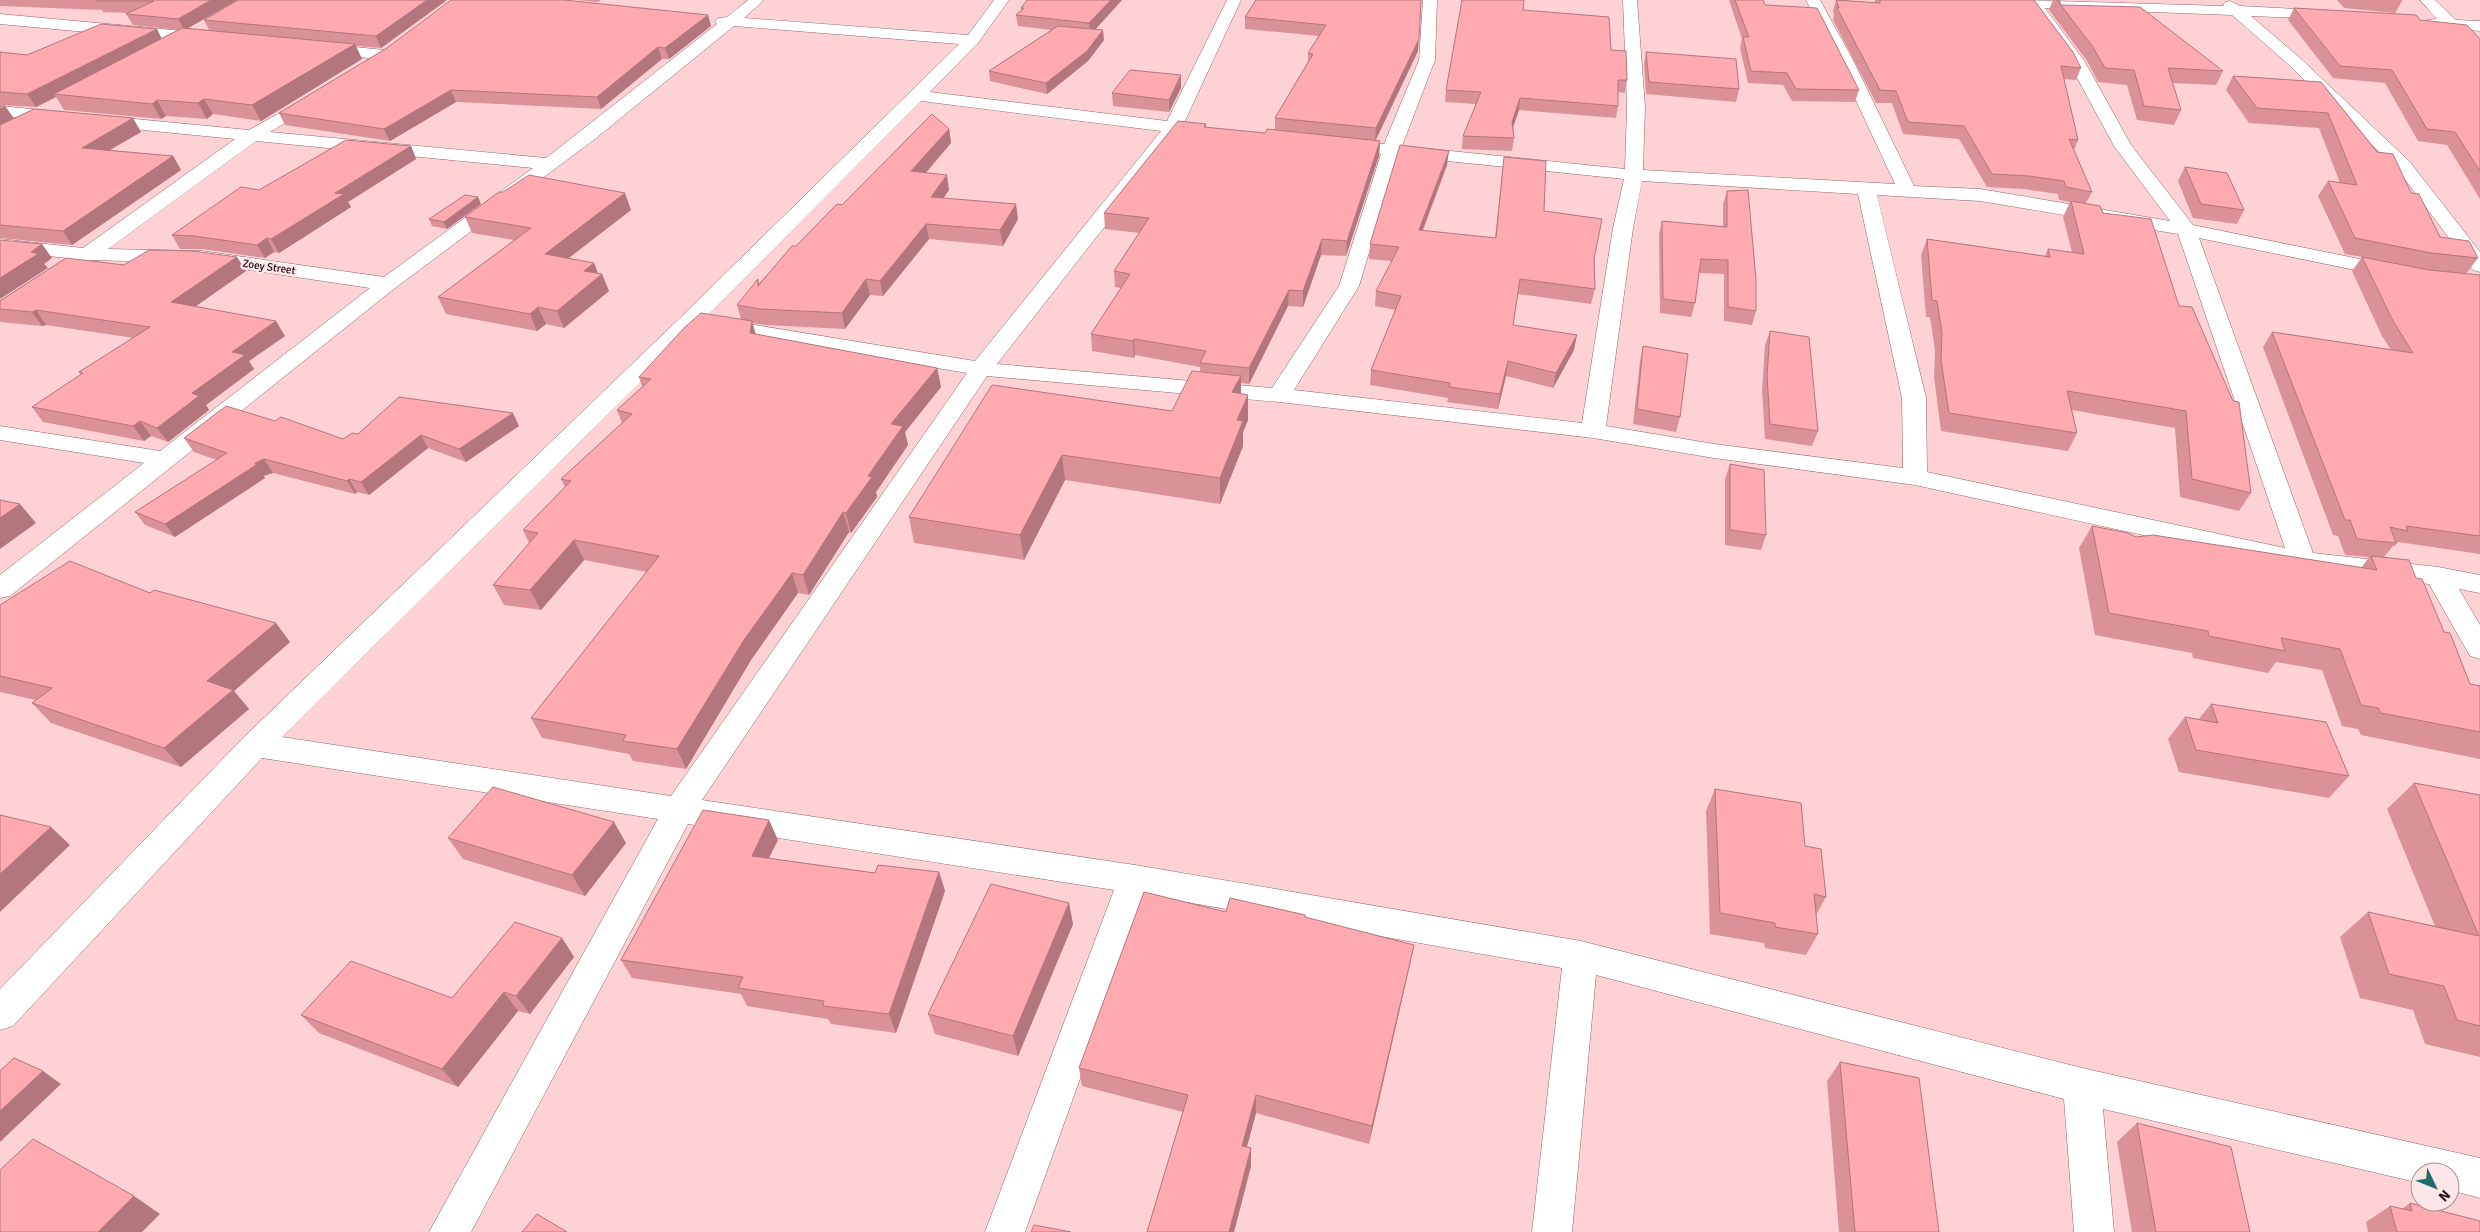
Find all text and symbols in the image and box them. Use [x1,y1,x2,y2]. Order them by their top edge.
street label: Zoey Street [242,257,296,277]
north arrow [2410,1162,2460,1212]
text: N [2435,1186,2454,1205]

